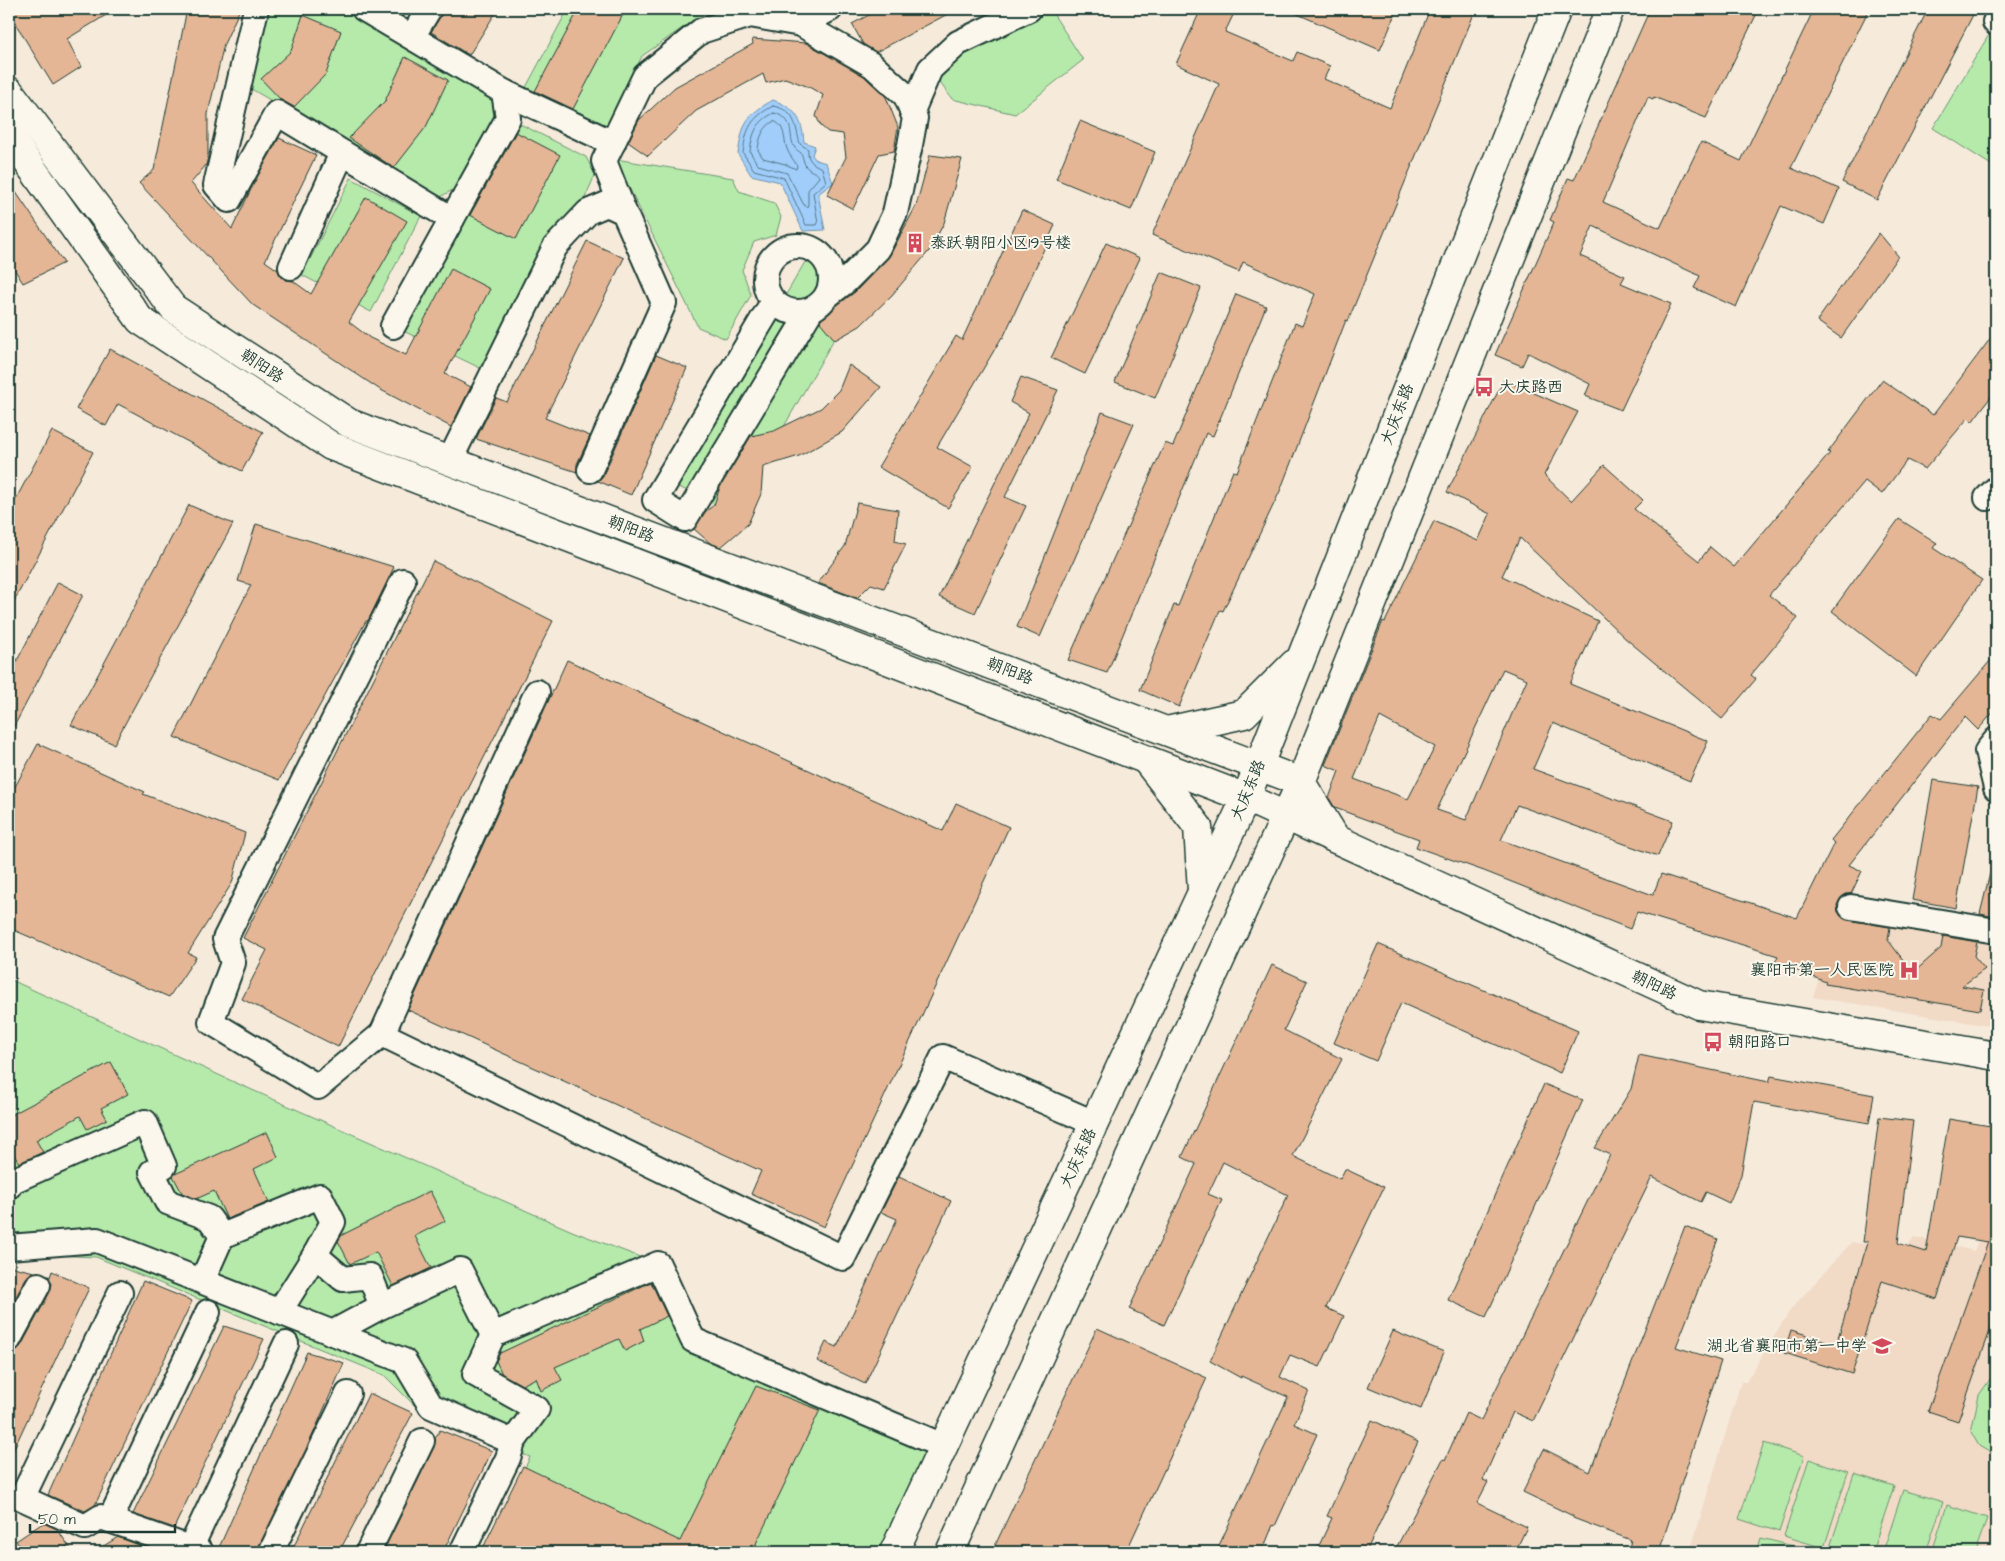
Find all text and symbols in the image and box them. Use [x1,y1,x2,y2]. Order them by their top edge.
building icon: 泰跃·朝阳小区19号楼 [904,232,926,254]
place label: 泰跃·朝阳小区19号楼 [930,232,1071,254]
street label: 朝阳路 [236,344,288,388]
bus stop icon: 大庆路西 [1473,376,1495,398]
place label: 大庆路西 [1499,376,1563,398]
street label: 大庆东路 [1375,380,1419,448]
street label: 朝阳路 [605,510,657,548]
street label: 朝阳路 [984,652,1036,690]
street label: 大庆东路 [1225,756,1271,824]
place label: 襄阳市第一人民医院 [1750,959,1894,981]
hospital icon: 襄阳市第一人民医院 [1898,959,1920,981]
street label: 朝阳路 [1628,965,1680,1005]
bus stop icon: 朝阳路口 [1702,1031,1724,1053]
place label: 朝阳路口 [1728,1031,1792,1053]
street label: 大庆东路 [1055,1124,1101,1192]
place label: 湖北省襄阳市第一中学 [1707,1335,1867,1357]
school or university icon: 湖北省襄阳市第一中学 [1871,1335,1893,1357]
scale bar [30,1501,175,1533]
text: 50 m [38,1509,76,1530]

